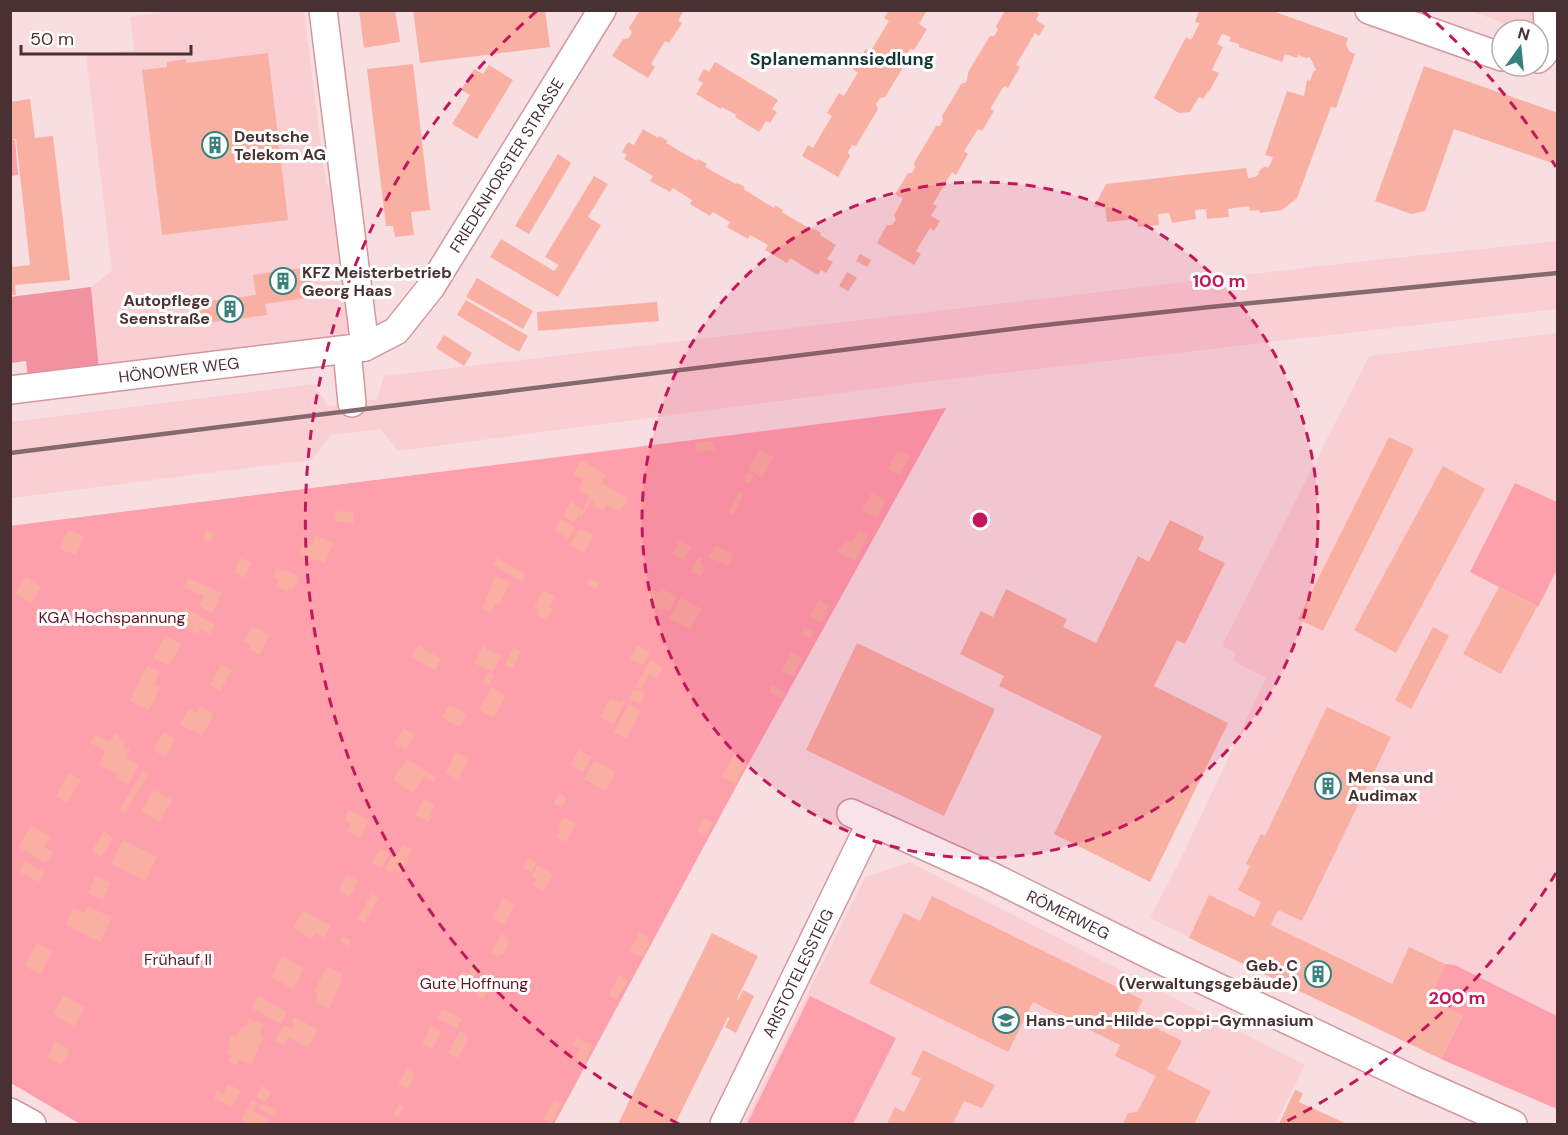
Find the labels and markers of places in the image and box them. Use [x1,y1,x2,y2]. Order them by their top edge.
place label: Deutsche Telekom AG [234,126,326,165]
building icon: Deutsche Telekom AG [200,130,230,160]
place label: KFZ Meisterbetrieb Georg Haas [302,262,452,301]
building icon: KFZ Meisterbetrieb Georg Haas [268,266,298,296]
place label: Autopflege Seenstraße [119,290,210,329]
building icon: Autopflege Seenstraße [215,294,245,324]
centre of rings [970,510,990,530]
place label: Mensa und Audimax [1348,767,1434,806]
building icon: Mensa und Audimax [1313,771,1343,801]
place label: Geb. C (Verwaltungsgebäude) [1119,955,1298,994]
building icon: Geb. C (Verwaltungsgebäude) [1303,959,1333,989]
school or university icon: Hans-und-Hilde-Coppi-Gymnasium [991,1005,1021,1035]
place label: Hans-und-Hilde-Coppi-Gymnasium [1026,1010,1314,1031]

